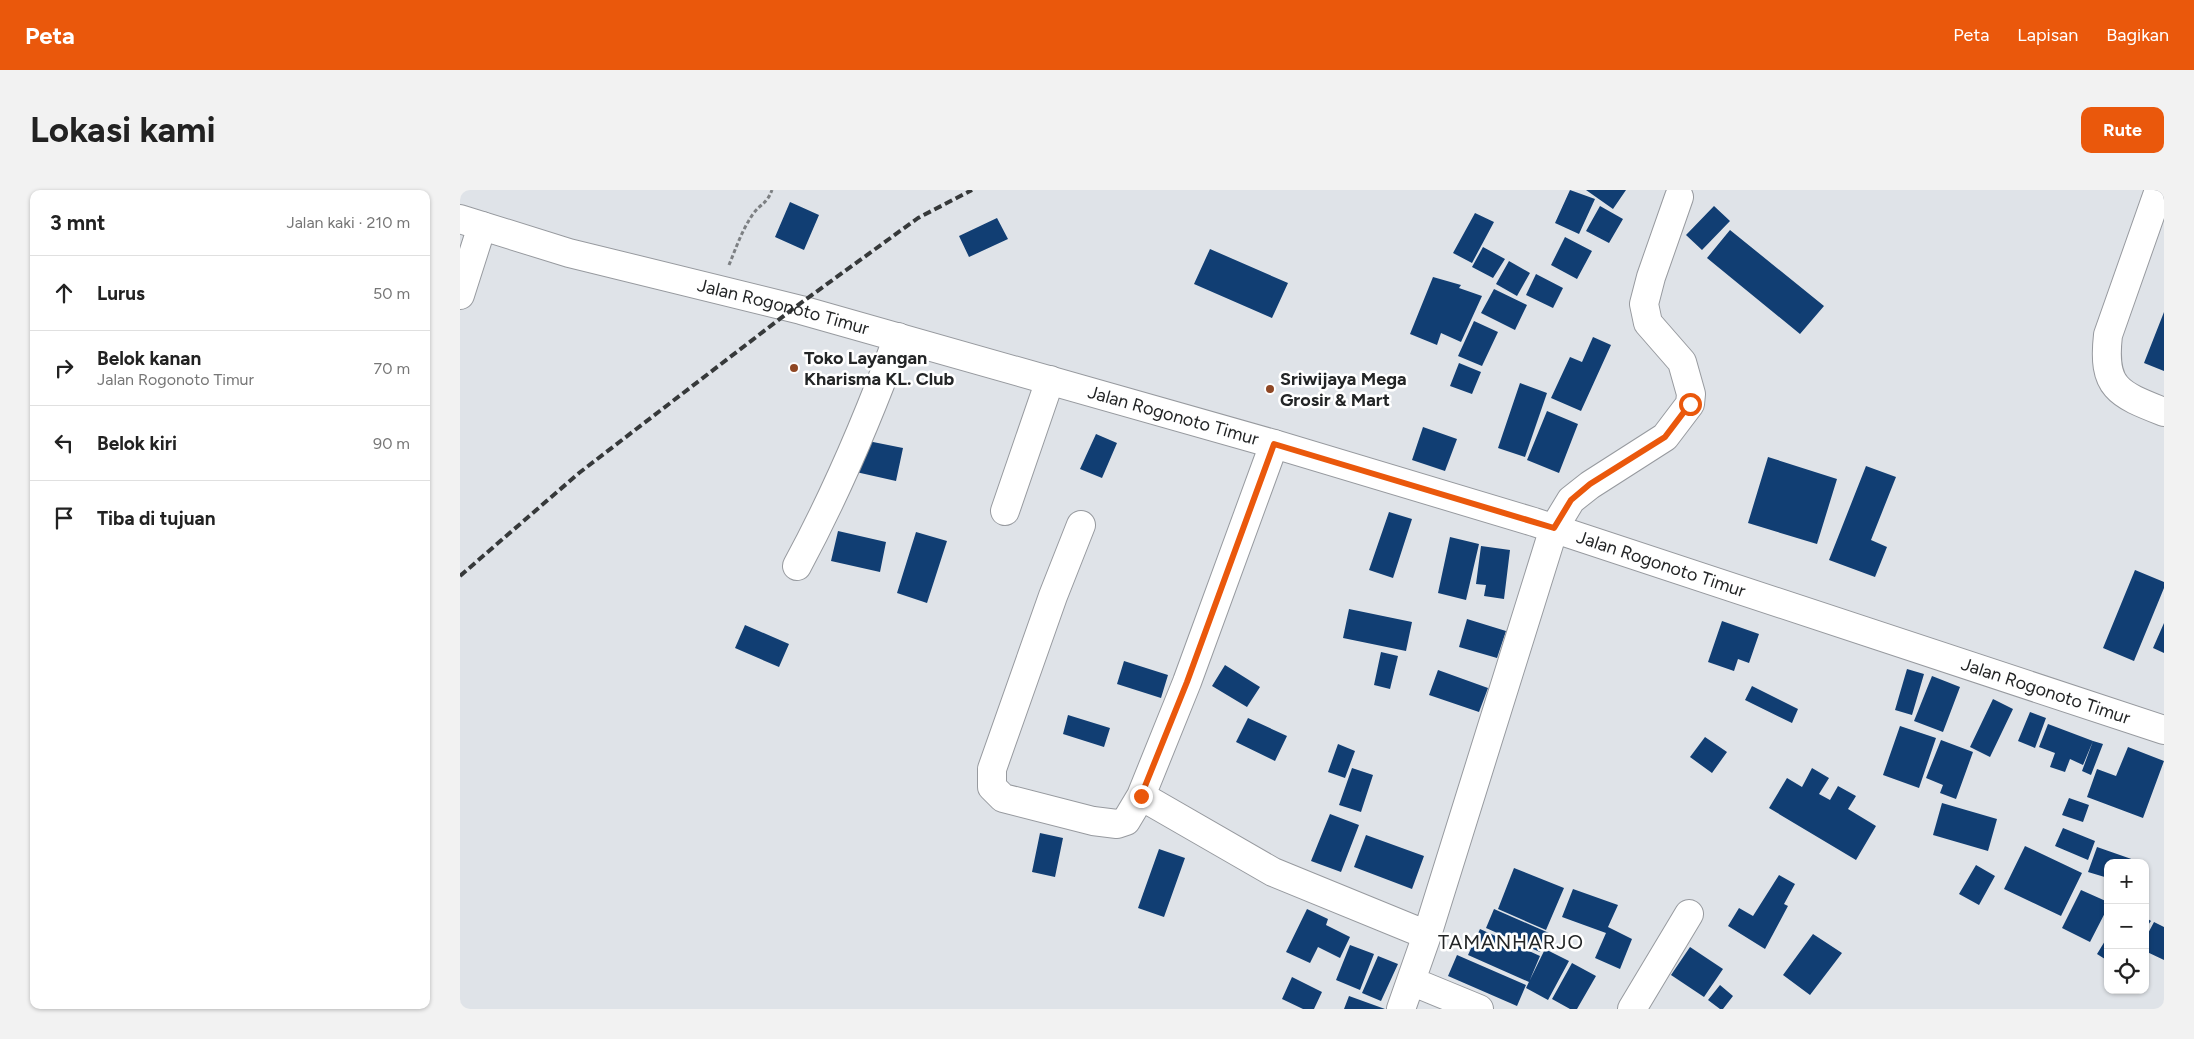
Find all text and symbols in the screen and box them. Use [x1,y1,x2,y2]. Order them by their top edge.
text: Peta [25,21,75,50]
text: Peta [1953,24,1989,46]
text: Lapisan [2017,24,2078,46]
text: Bagikan [2106,24,2169,46]
button: Rute [2081,107,2164,153]
text: Lokasi kami [30,109,216,151]
text: 3 mnt [50,210,105,235]
text: Jalan kaki · 210 m [286,213,410,232]
street label: Jalan Rogonoto Timur [695,274,872,340]
icon: ahead [50,279,78,307]
text: Lurus [97,282,145,305]
text: 50 m [373,284,410,303]
text: Belok kanan [97,347,201,370]
place label: Toko Layangan Kharisma KL. Club [804,347,954,390]
icon: right [50,354,78,382]
text: 70 m [374,359,410,378]
marker: Toko Layangan Kharisma KL. Club [788,362,800,374]
place label: Sriwijaya Mega Grosir & Mart [1280,368,1407,411]
text: Jalan Rogonoto Timur [97,370,254,389]
street label: Jalan Rogonoto Timur [1085,381,1261,450]
marker: Sriwijaya Mega Grosir & Mart [1264,383,1276,395]
route start [1679,393,1702,416]
icon: left [50,429,78,457]
text: Belok kiri [97,432,177,455]
text: 90 m [373,434,410,453]
icon: arrive [50,504,78,532]
text: Tiba di tujuan [97,507,216,530]
street label: Jalan Rogonoto Timur [1574,526,1748,602]
street label: Jalan Rogonoto Timur [1958,653,2133,729]
route end [1130,785,1153,808]
map controls [2104,859,2149,994]
button: + [2104,859,2149,904]
button: − [2104,904,2149,949]
district label: TAMANHARJO [1438,930,1584,954]
button: locate [2104,949,2149,994]

